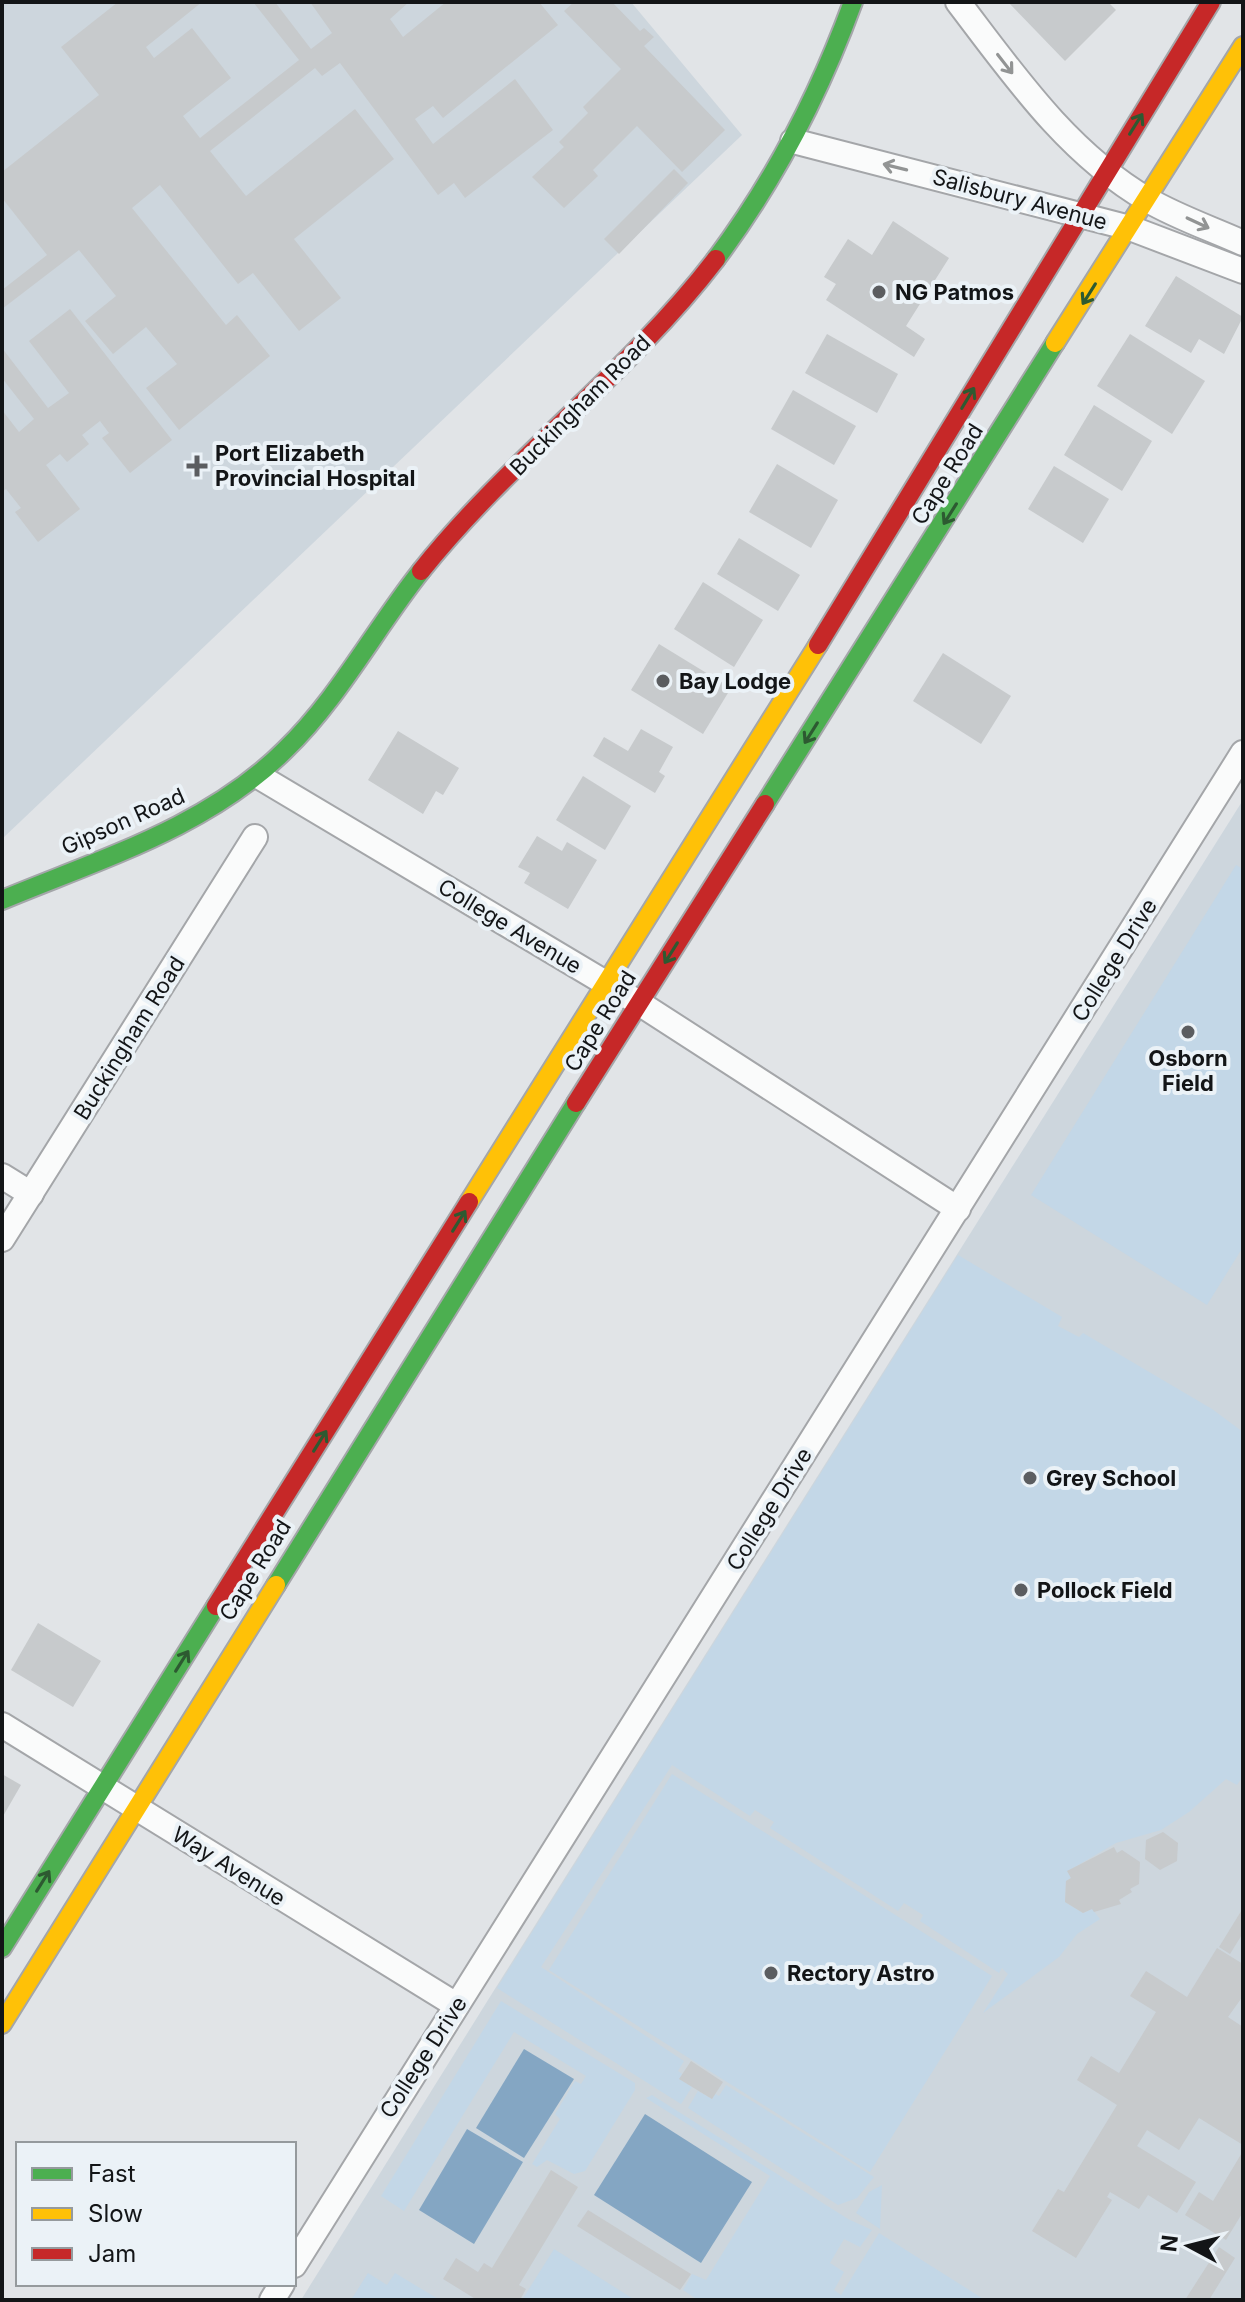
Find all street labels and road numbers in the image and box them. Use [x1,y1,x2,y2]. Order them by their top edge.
street label: Salisbury Avenue [930,163,1110,235]
street label: Buckingham Road [504,329,656,481]
street label: Cape Road [906,419,988,529]
street label: Gipson Road [57,782,189,860]
street label: College Avenue [434,873,586,979]
street label: College Drive [1066,894,1162,1026]
street label: Buckingham Road [68,951,190,1125]
street label: Cape Road [559,966,641,1076]
street label: College Drive [721,1443,817,1575]
street label: Cape Road [214,1515,296,1625]
street label: Way Avenue [168,1821,290,1911]
street label: College Drive [374,1991,472,2123]

